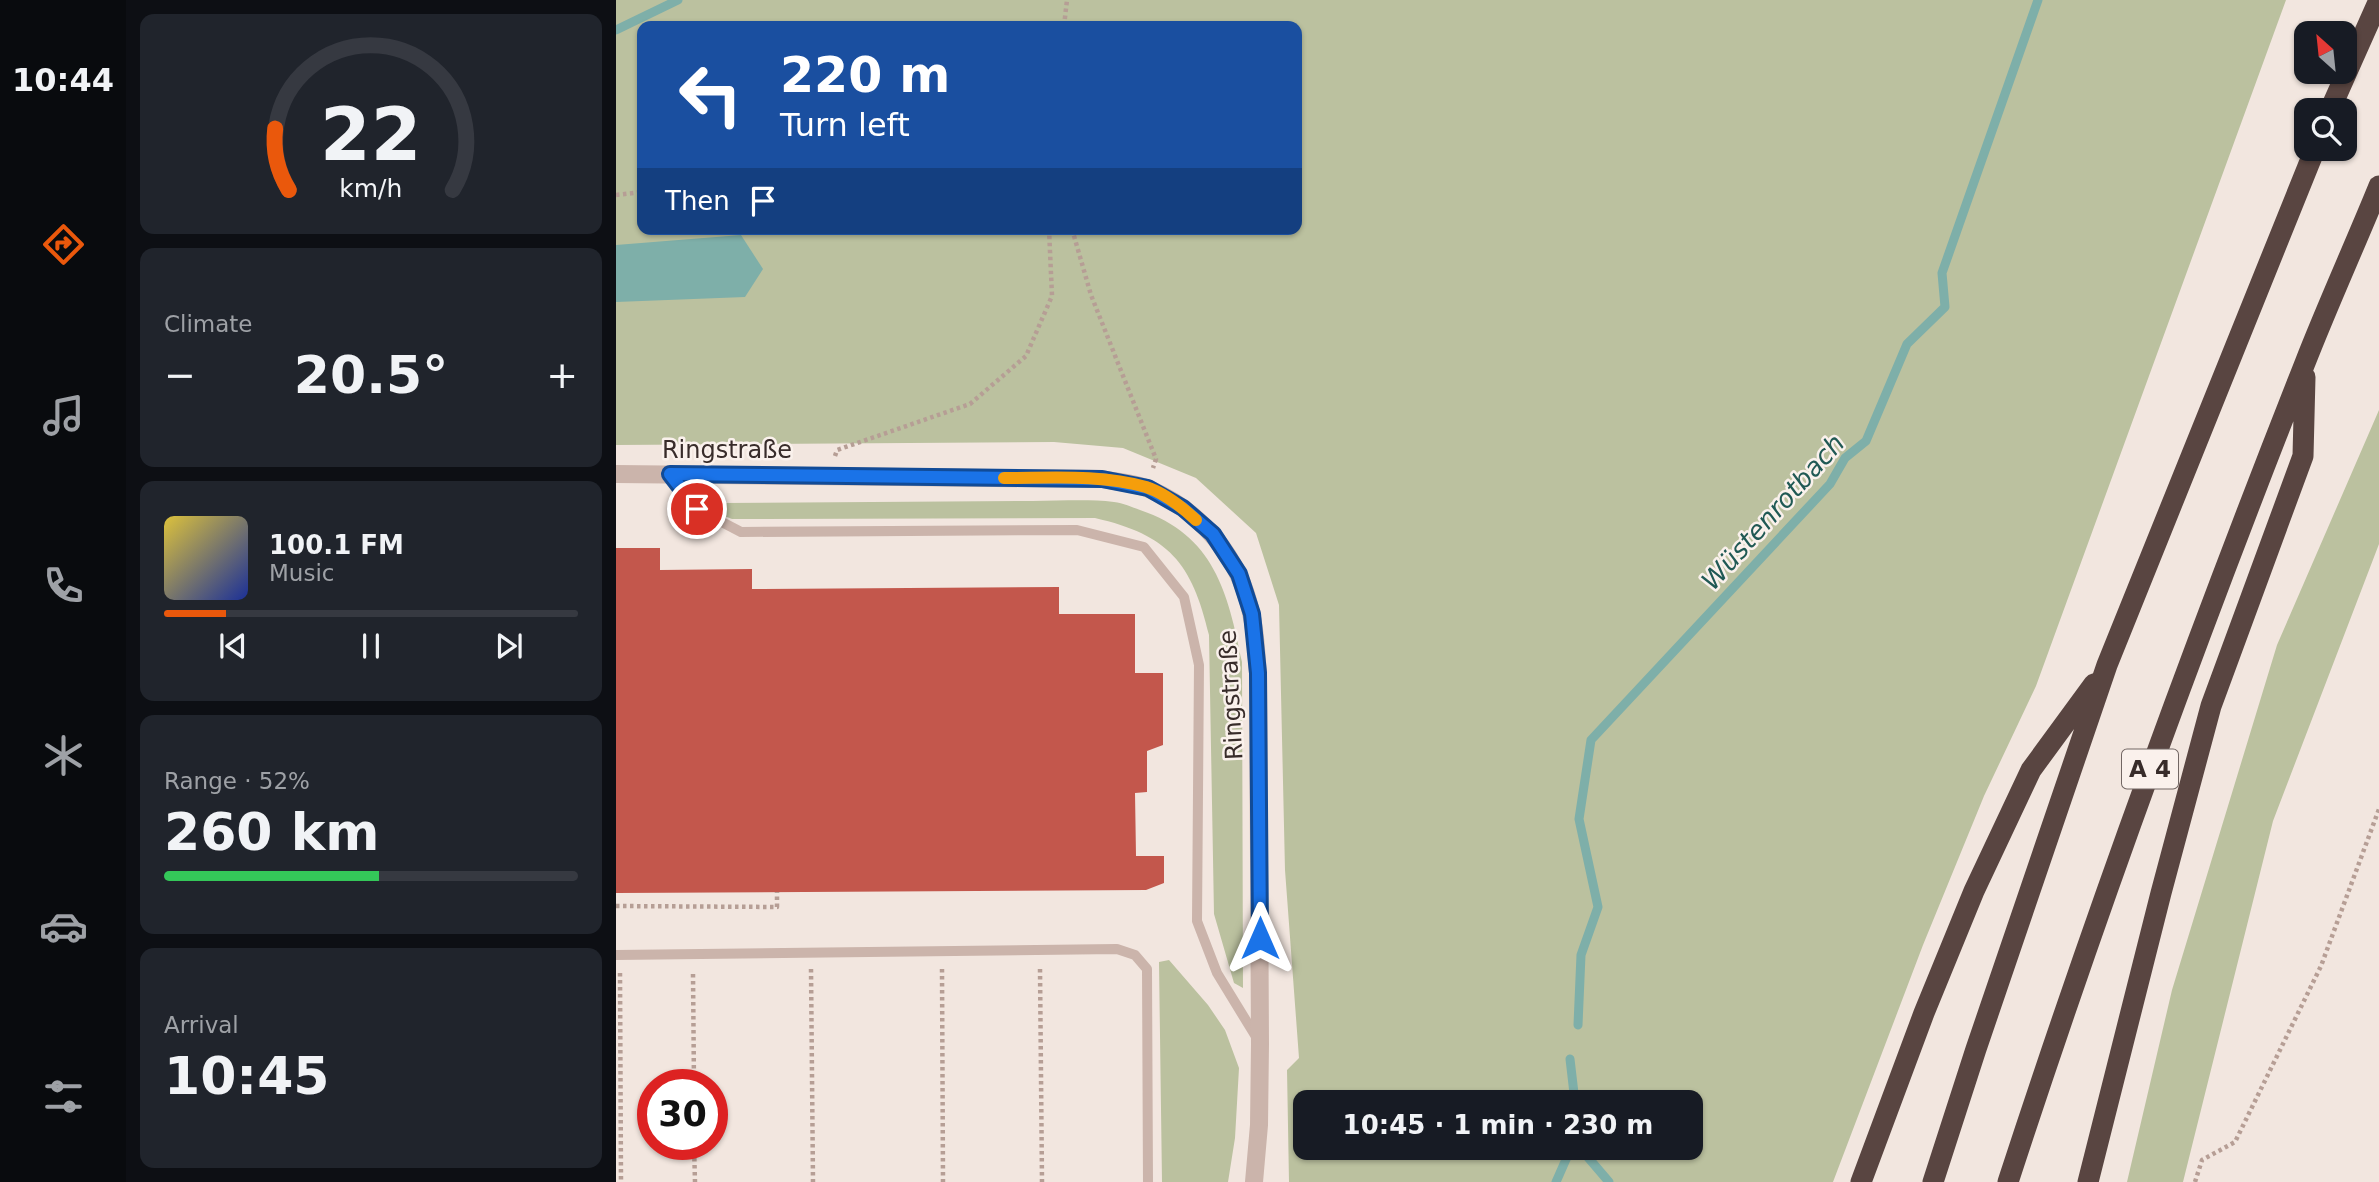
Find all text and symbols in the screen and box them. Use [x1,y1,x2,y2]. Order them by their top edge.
north arrow [2294,21,2357,84]
map controls [2294,21,2357,161]
text: 220 m [780,47,950,104]
icon: left [665,49,756,140]
text: 10:44 [12,61,114,99]
text: 22 [320,92,422,177]
button: search [2294,98,2357,161]
text: Turn left [780,106,910,144]
text: km/h [339,174,403,203]
icon: arrive [744,182,782,220]
text: Then [665,186,730,216]
icon: directions [39,220,88,269]
text: Climate [164,311,253,337]
text: 20.5° [294,345,448,405]
text: − [164,353,196,397]
text: + [546,353,578,397]
icon: music [39,391,88,440]
water label: Wüstenrotbach [1695,428,1851,596]
street label: Ringstraße [662,436,792,464]
pin [667,479,727,539]
icon: arrive [678,490,716,528]
text: 100.1 FM [269,530,404,560]
text: Music [269,560,334,586]
icon: phone [39,561,88,610]
icon: previous [214,627,252,665]
icon: pause [352,627,390,665]
icon: next [490,627,528,665]
street label: Ringstraße [1214,629,1248,761]
icon: climate [39,731,88,780]
road number: A 4 [2122,750,2178,789]
text: Range · 52% [164,768,310,794]
text: 260 km [164,802,379,862]
position arrow [1223,901,1297,975]
icon: car [39,902,88,951]
text: Arrival [164,1012,239,1038]
text: 10:45 [164,1046,330,1106]
speed limit sign: 30 [637,1069,728,1160]
icon: filters [39,1072,88,1121]
text: 10:45 · 1 min · 230 m [1343,1110,1653,1140]

